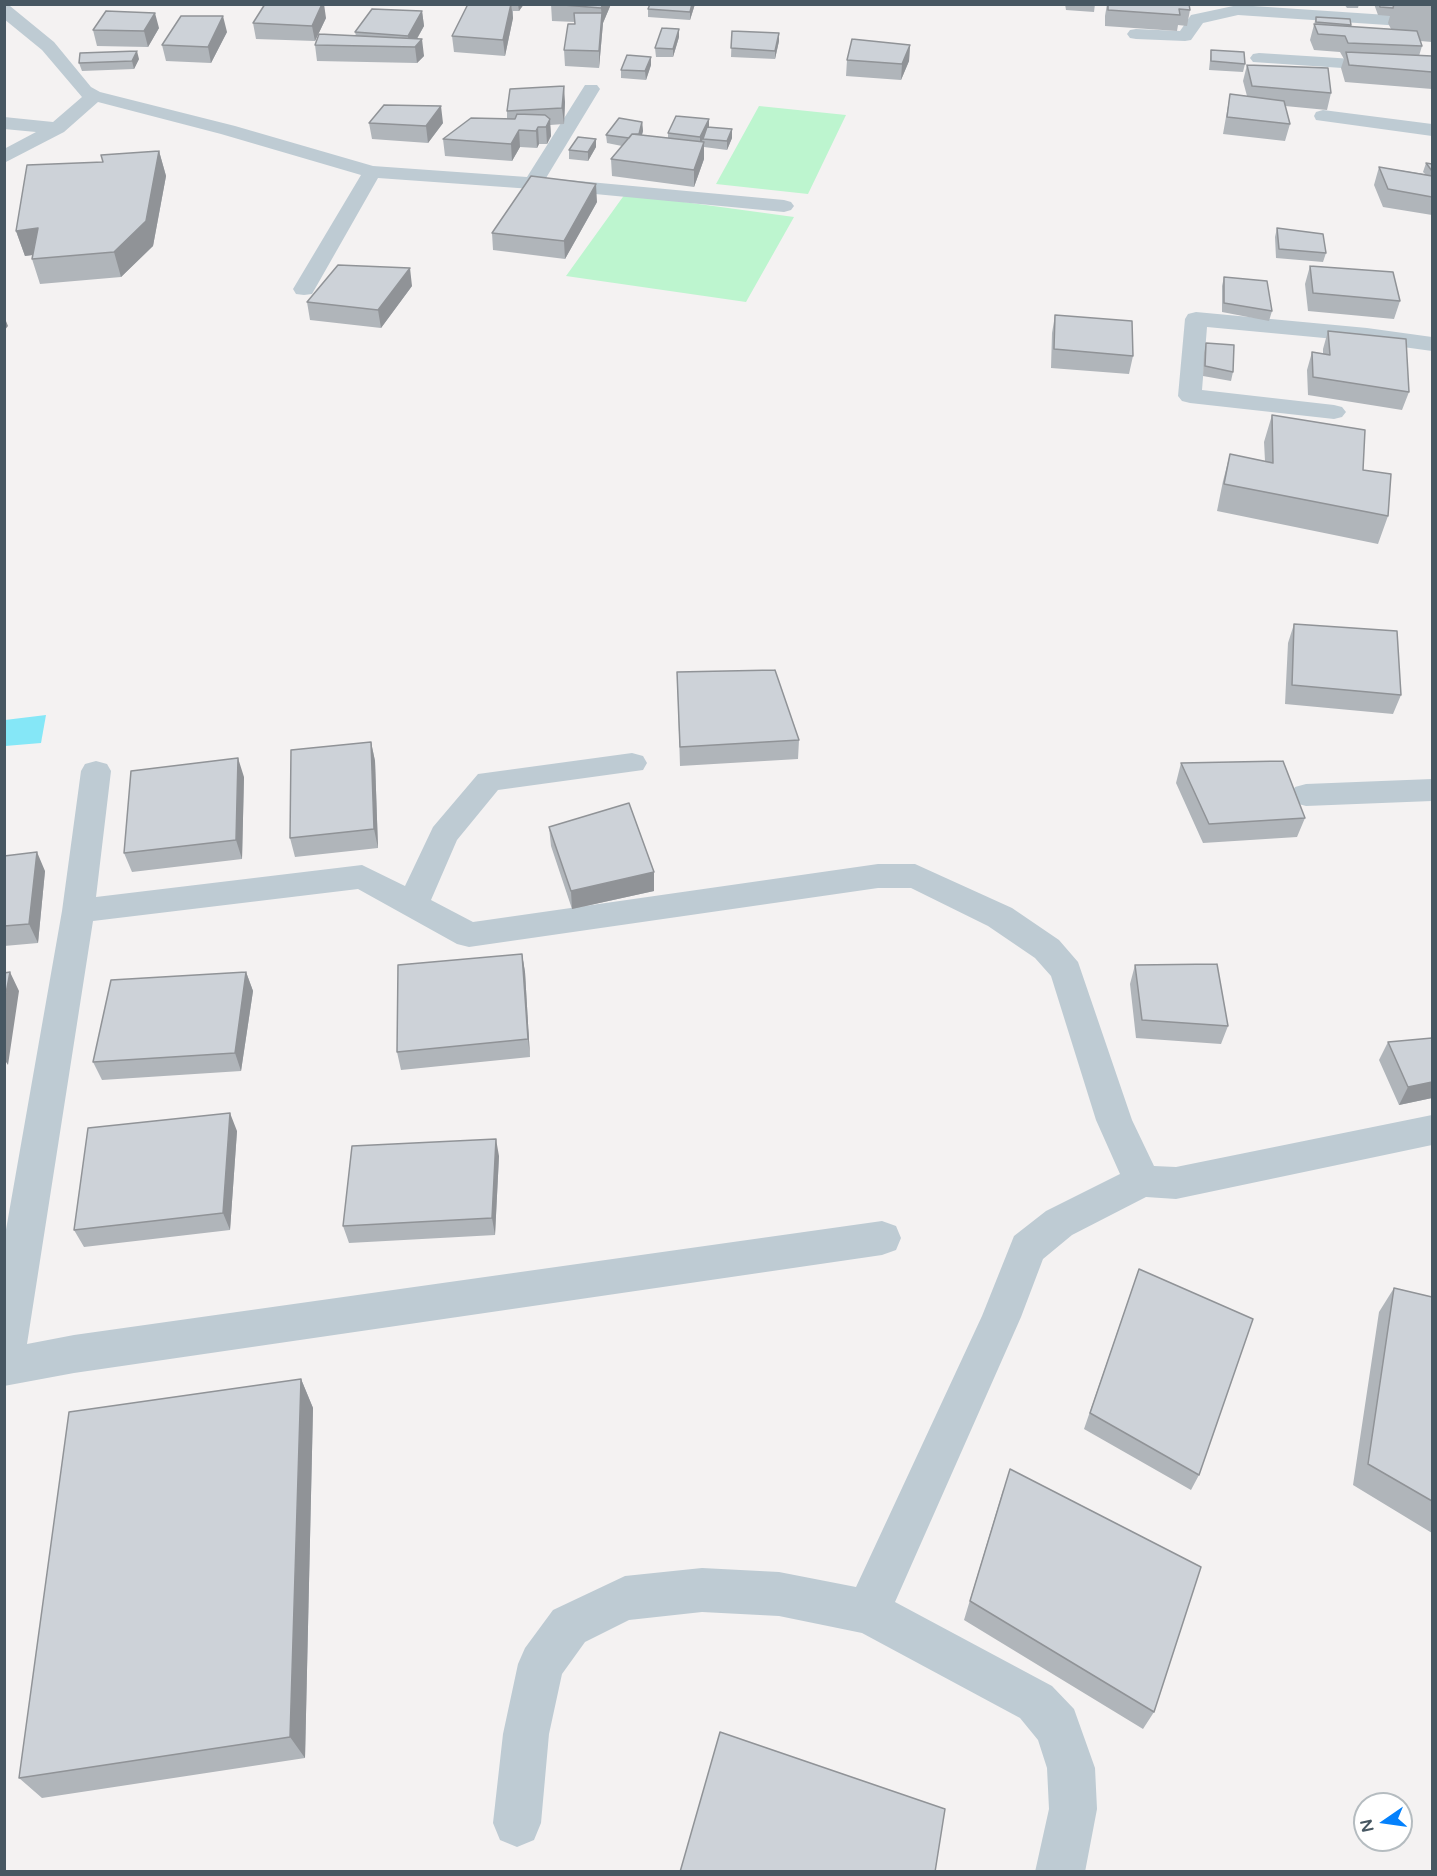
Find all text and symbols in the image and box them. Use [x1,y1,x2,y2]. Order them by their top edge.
north arrow [1353,1792,1413,1852]
text: N [1356,1817,1379,1834]

